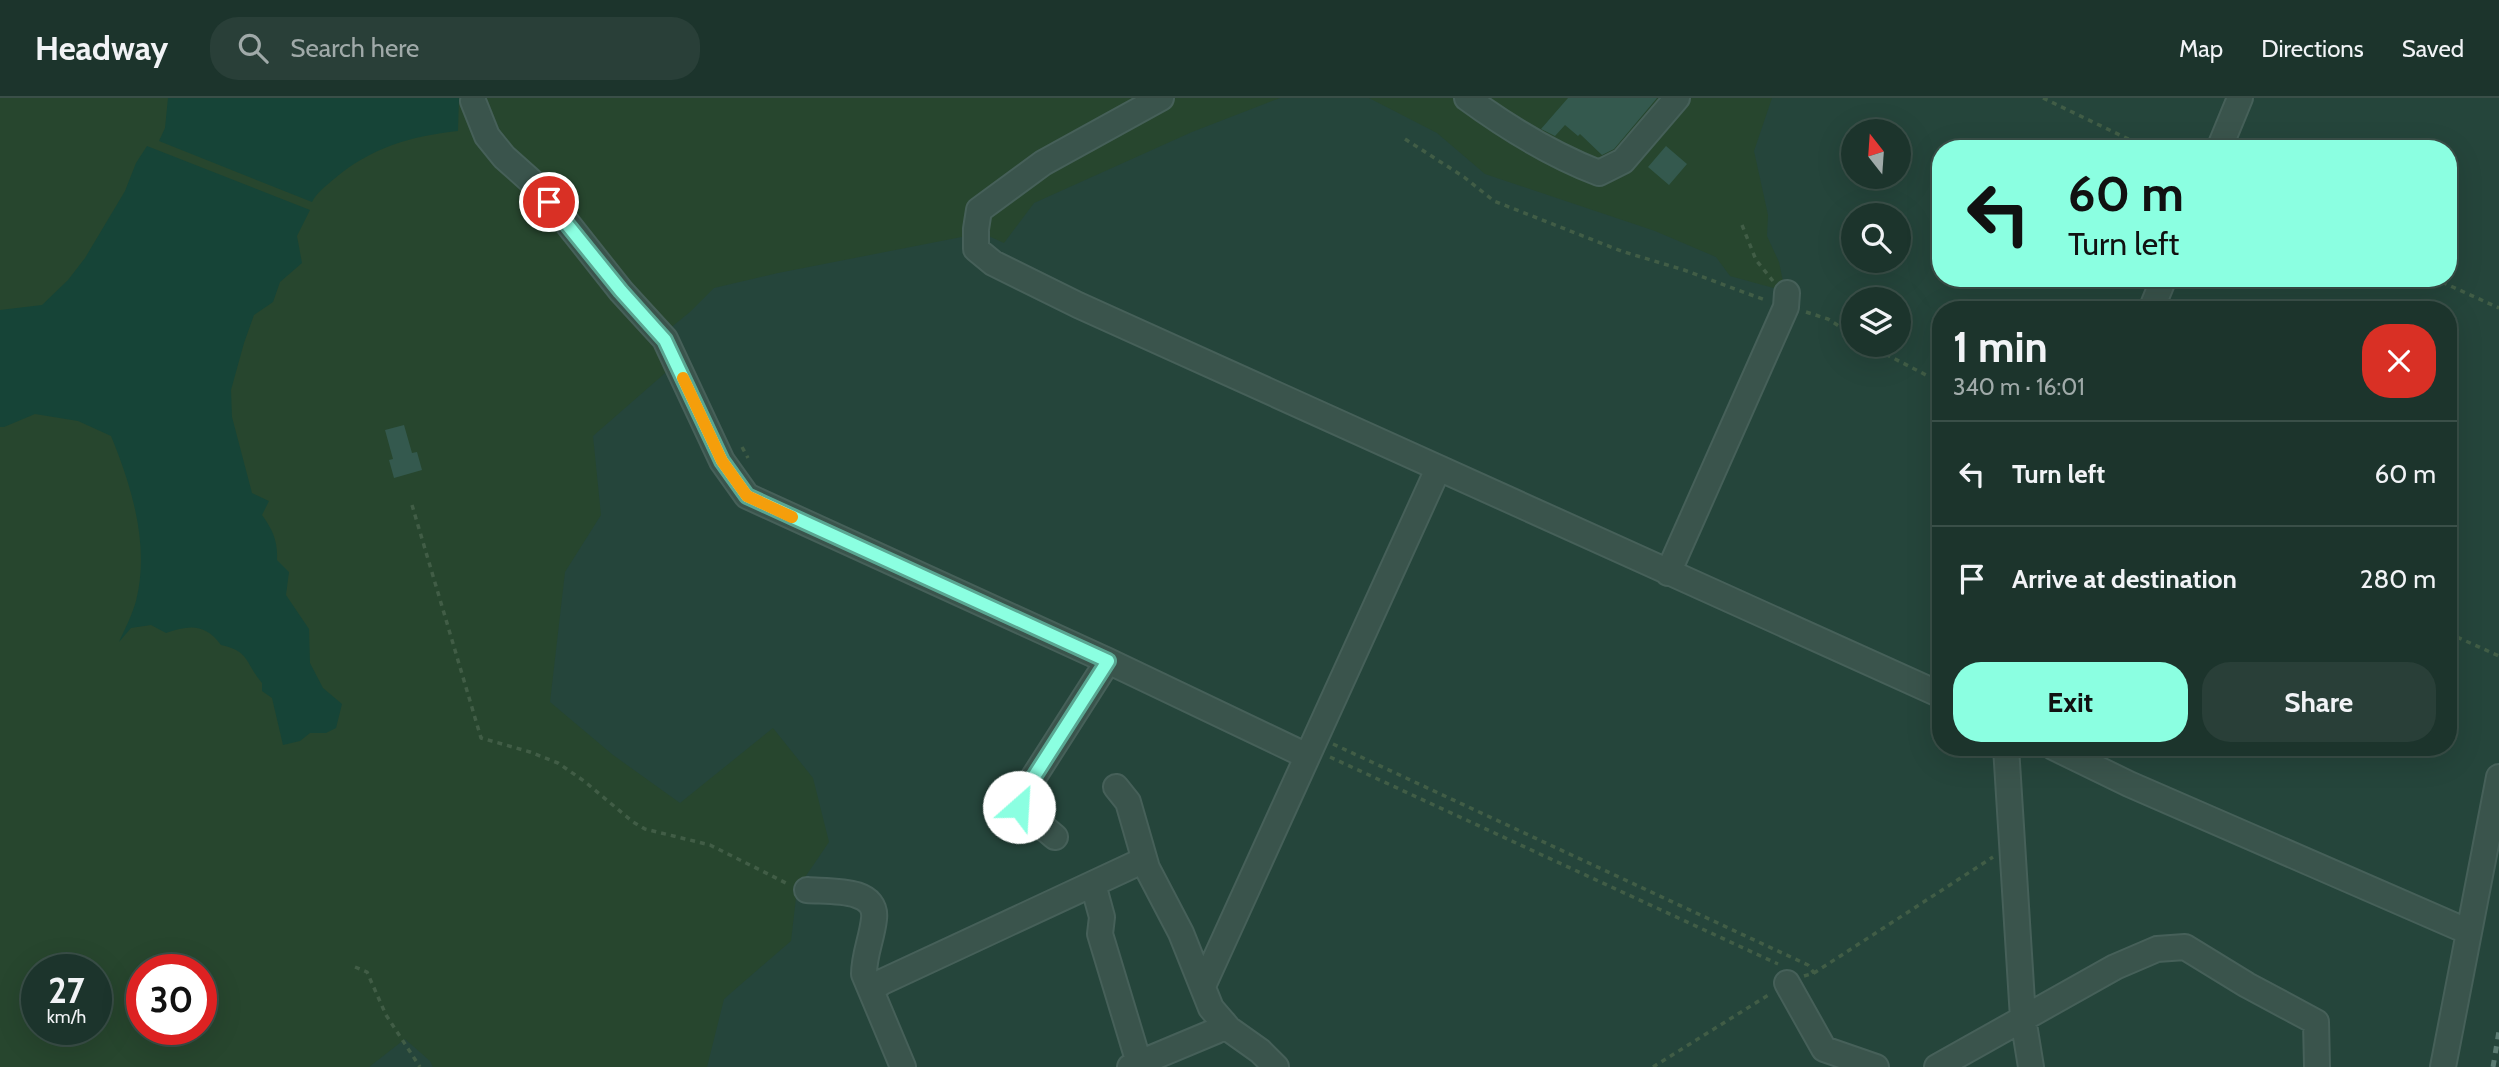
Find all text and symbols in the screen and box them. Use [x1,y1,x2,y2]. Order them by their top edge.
search box [210,17,700,80]
text: Headway [35,28,168,68]
icon: search [234,29,272,67]
text: Search here [290,32,419,64]
text: Map [2179,34,2223,63]
text: Directions [2261,34,2364,63]
text: Saved [2402,34,2464,63]
north arrow [1841,119,1911,189]
map controls [1841,119,1911,357]
text: 60 m [2068,164,2184,223]
icon: left [1953,168,2044,259]
pin [519,172,579,232]
icon: arrive [530,183,568,221]
button: search [1841,203,1911,273]
text: Turn left [2068,224,2179,263]
button: layers [1841,287,1911,357]
text: 1 min [1953,321,2048,373]
button: close [2362,324,2436,398]
text: 340 m · 16:01 [1953,373,2085,401]
icon: left [1953,455,1991,493]
text: Turn left [2012,458,2105,490]
text: 60 m [2374,458,2436,490]
icon: arrive [1953,560,1991,598]
text: Arrive at destination [2012,563,2237,595]
text: 280 m [2360,563,2436,595]
button: Exit [1953,662,2188,742]
button: Share [2202,662,2436,742]
position arrow [982,770,1056,844]
speed limit sign: 30 [126,954,217,1045]
text: 27 [48,969,85,1012]
text: km/h [47,1006,86,1028]

